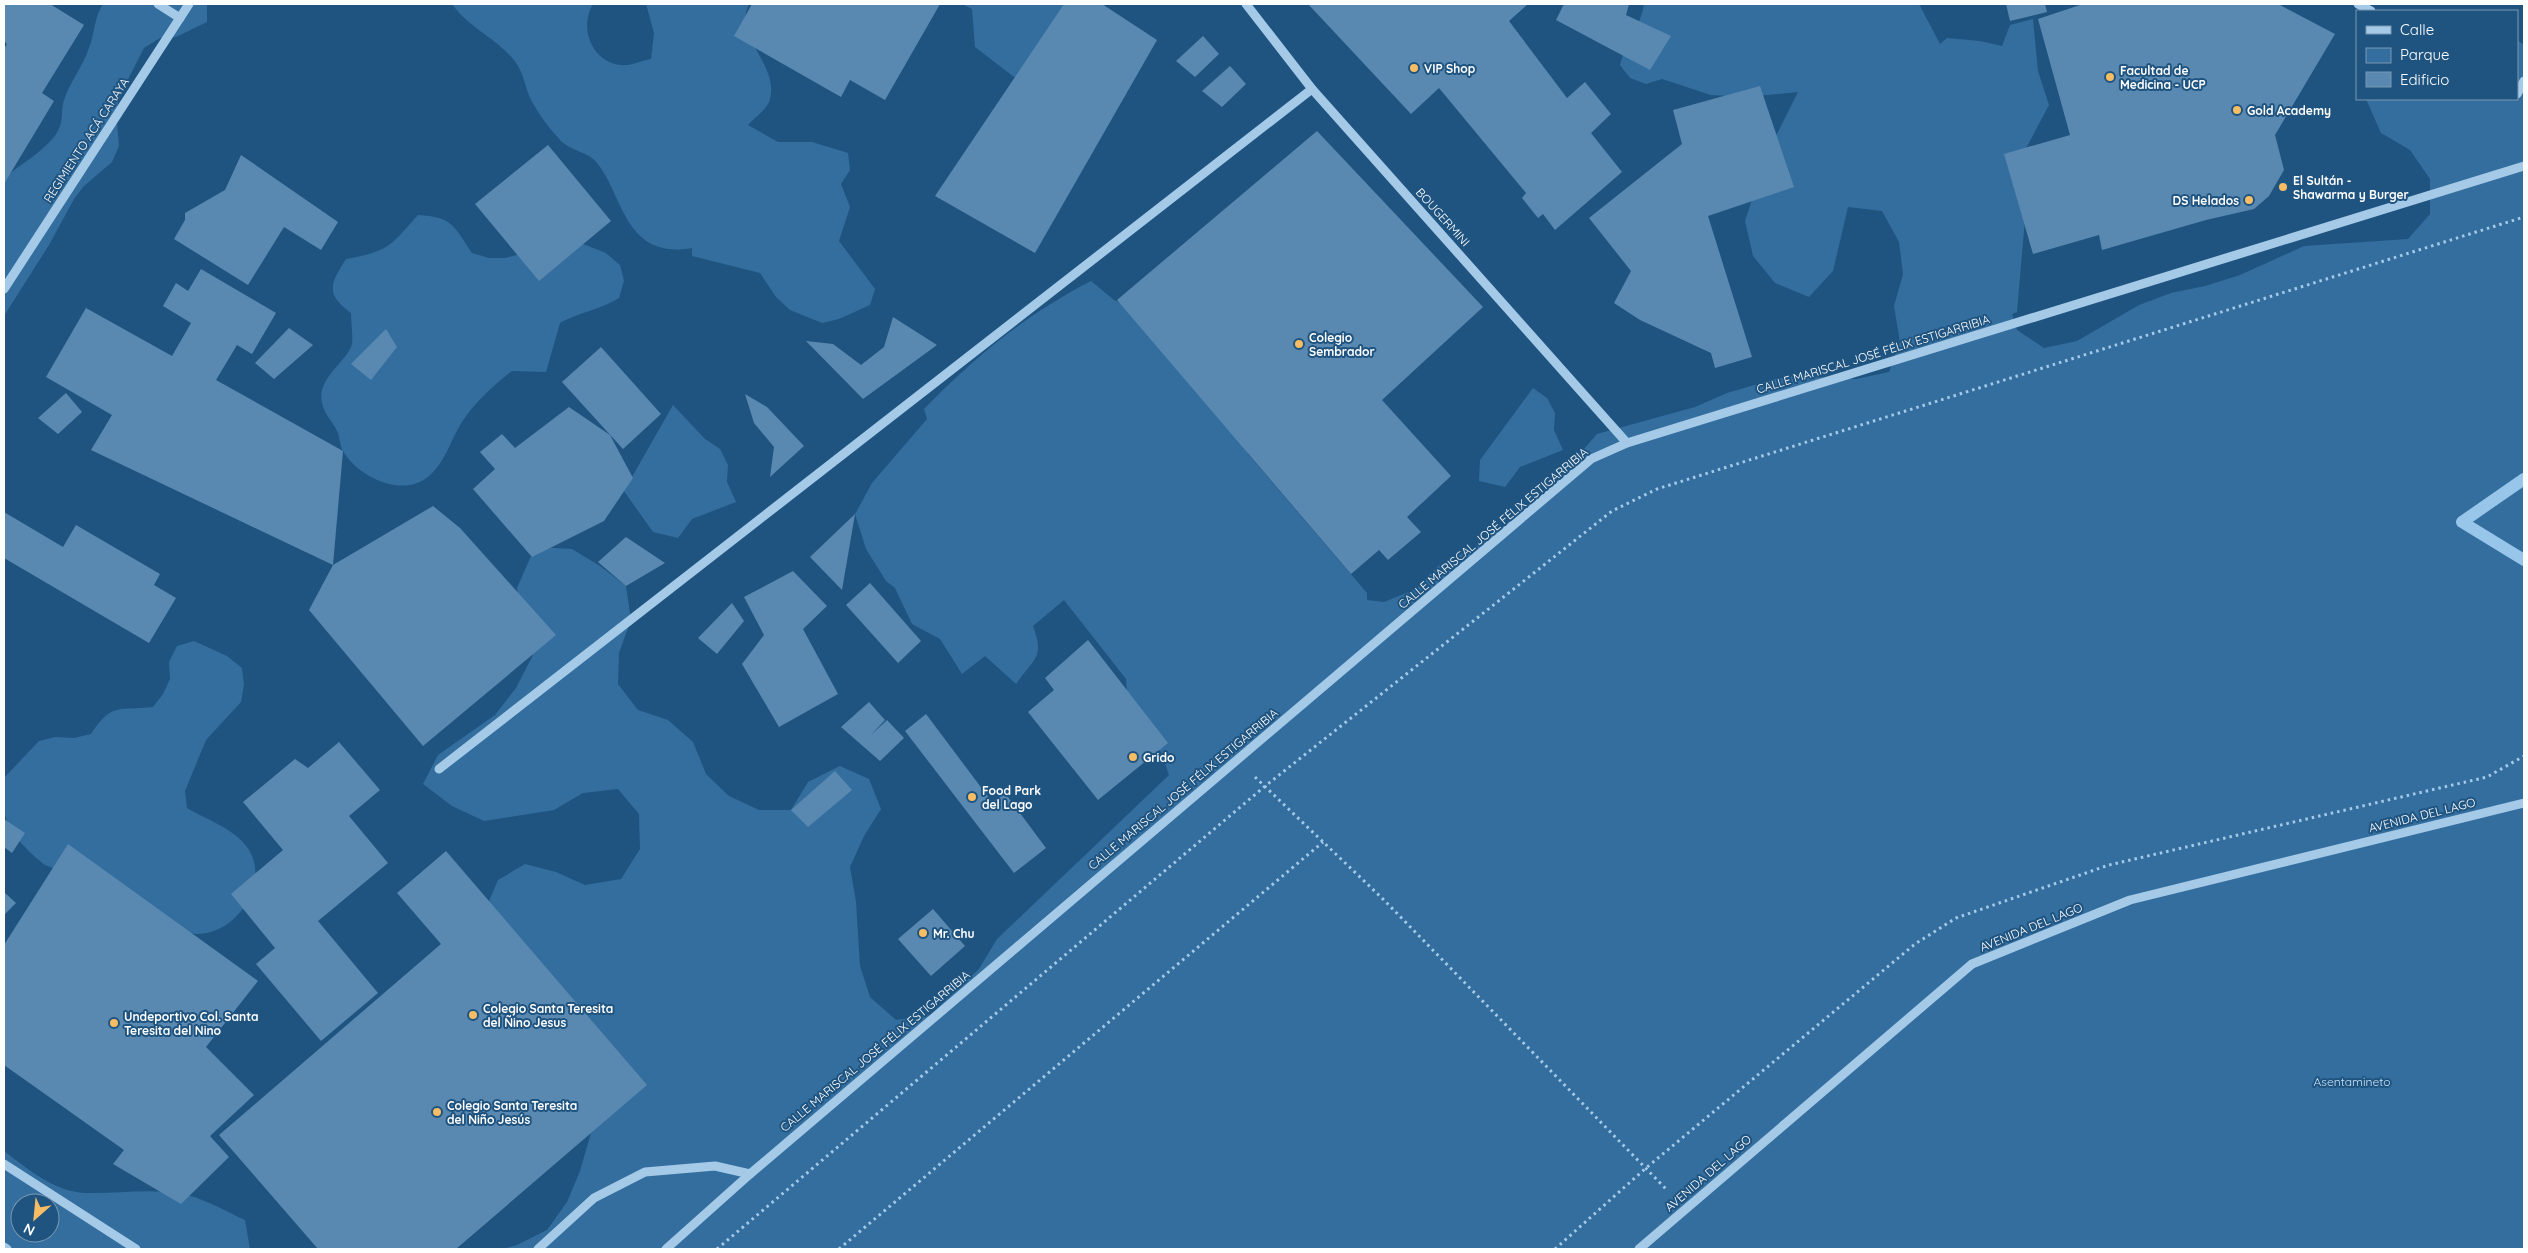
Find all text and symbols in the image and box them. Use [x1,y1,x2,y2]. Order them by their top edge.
legend [2356,10,2518,100]
text: Calle [2400,20,2434,39]
text: Parque [2400,45,2450,64]
place label: VIP Shop [1424,61,1476,76]
marker: VIP Shop [1408,62,1420,74]
place label: Facultad de Medicina - UCP [2120,63,2206,92]
text: Edificio [2400,70,2449,89]
marker: Facultad de Medicina - UCP [2104,71,2116,83]
street label: REGIMIENTO ACÁ CARAYA [40,75,132,205]
place label: Gold Academy [2247,103,2331,118]
marker: Gold Academy [2231,104,2243,116]
place label: El Sultán - Shawarma y Burger [2293,173,2409,202]
marker: El Sultán - Shawarma y Burger [2277,181,2289,193]
street label: BOUGERMINI [1413,185,1473,249]
place label: DS Helados [2173,193,2239,208]
marker: DS Helados [2243,194,2255,206]
street label: CALLE MARISCAL JOSÉ FÉLIX ESTIGARRIBIA [1755,311,1992,397]
place label: Colegio Sembrador [1309,330,1375,359]
marker: Colegio Sembrador [1293,338,1305,350]
street label: CALLE MARISCAL JOSÉ FÉLIX ESTIGARRIBIA [1395,444,1591,612]
street label: CALLE MARISCAL JOSÉ FÉLIX ESTIGARRIBIA [1085,705,1281,873]
place label: Grido [1143,750,1175,765]
marker: Grido [1127,751,1139,763]
place label: Food Park del Lago [982,783,1041,812]
marker: Food Park del Lago [966,791,978,803]
street label: AVENIDA DEL LAGO [2367,794,2477,836]
street label: AVENIDA DEL LAGO [1977,900,2085,954]
place label: Mr. Chu [933,926,975,941]
marker: Mr. Chu [917,927,929,939]
street label: CALLE MARISCAL JOSÉ FÉLIX ESTIGARRIBIA [777,967,973,1135]
place label: Colegio Santa Teresita del Ñino Jesus [483,1001,613,1030]
place label: Undeportivo Col. Santa Teresita del Nino [124,1009,259,1038]
marker: Colegio Santa Teresita del Ñino Jesus [467,1009,479,1021]
marker: Undeportivo Col. Santa Teresita del Nino [108,1017,120,1029]
park label: Asentamineto [2314,1074,2390,1089]
place label: Colegio Santa Teresita del Niño Jesús [447,1098,577,1127]
marker: Colegio Santa Teresita del Niño Jesús [431,1106,443,1118]
street label: AVENIDA DEL LAGO [1662,1131,1754,1215]
north arrow [10,1193,60,1243]
text: N [20,1219,38,1240]

